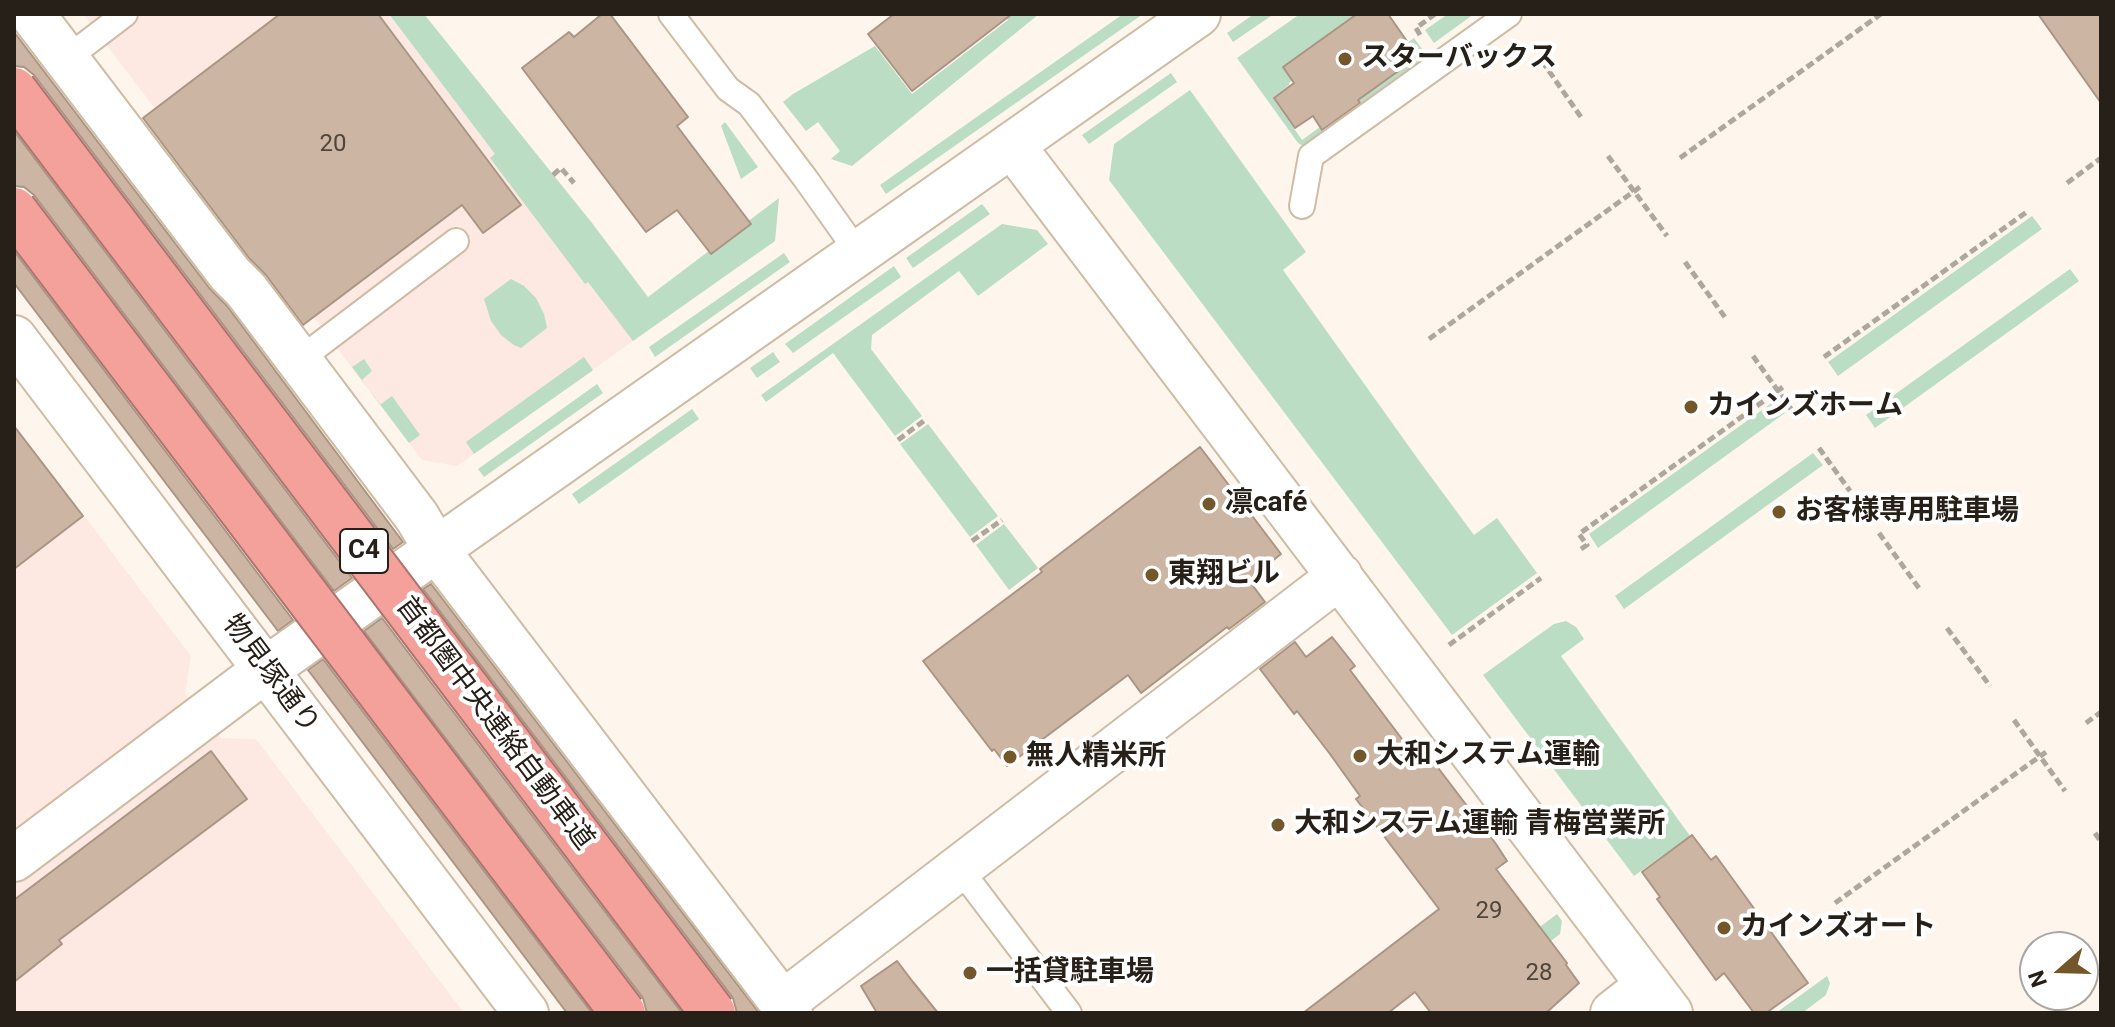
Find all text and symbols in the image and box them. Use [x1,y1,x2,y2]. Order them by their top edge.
place label: スターバックス [1361,42,1557,76]
marker: スターバックス [1336,50,1354,68]
house number: 20 [320,131,346,159]
place label: カインズホーム [1707,390,1903,424]
marker: カインズホーム [1682,398,1700,416]
place label: 凛café [1225,487,1307,521]
marker: 凛café [1200,495,1218,513]
place label: お客様専用駐車場 [1795,495,2019,529]
marker: お客様専用駐車場 [1770,503,1788,521]
road number: C4 [340,529,388,573]
place label: 東翔ビル [1168,558,1280,592]
marker: 東翔ビル [1143,566,1161,584]
street label: 首都圏中央連絡自動車道 [388,591,600,857]
street label: 物見塚通り [214,609,326,741]
place label: 大和システム運輸 [1376,739,1600,773]
place label: 無人精米所 [1026,740,1166,774]
marker: 大和システム運輸 [1351,747,1369,765]
marker: 無人精米所 [1001,748,1019,766]
place label: 大和システム運輸 青梅営業所 [1294,808,1665,842]
marker: 大和システム運輸 青梅営業所 [1269,816,1287,834]
house number: 29 [1476,898,1502,926]
place label: カインズオート [1740,911,1936,945]
marker: カインズオート [1715,919,1733,937]
north arrow [2019,931,2099,1011]
place label: 一括貸駐車場 [986,956,1154,990]
house number: 28 [1526,960,1552,988]
marker: 一括貸駐車場 [961,964,979,982]
text: N [2023,967,2052,990]

